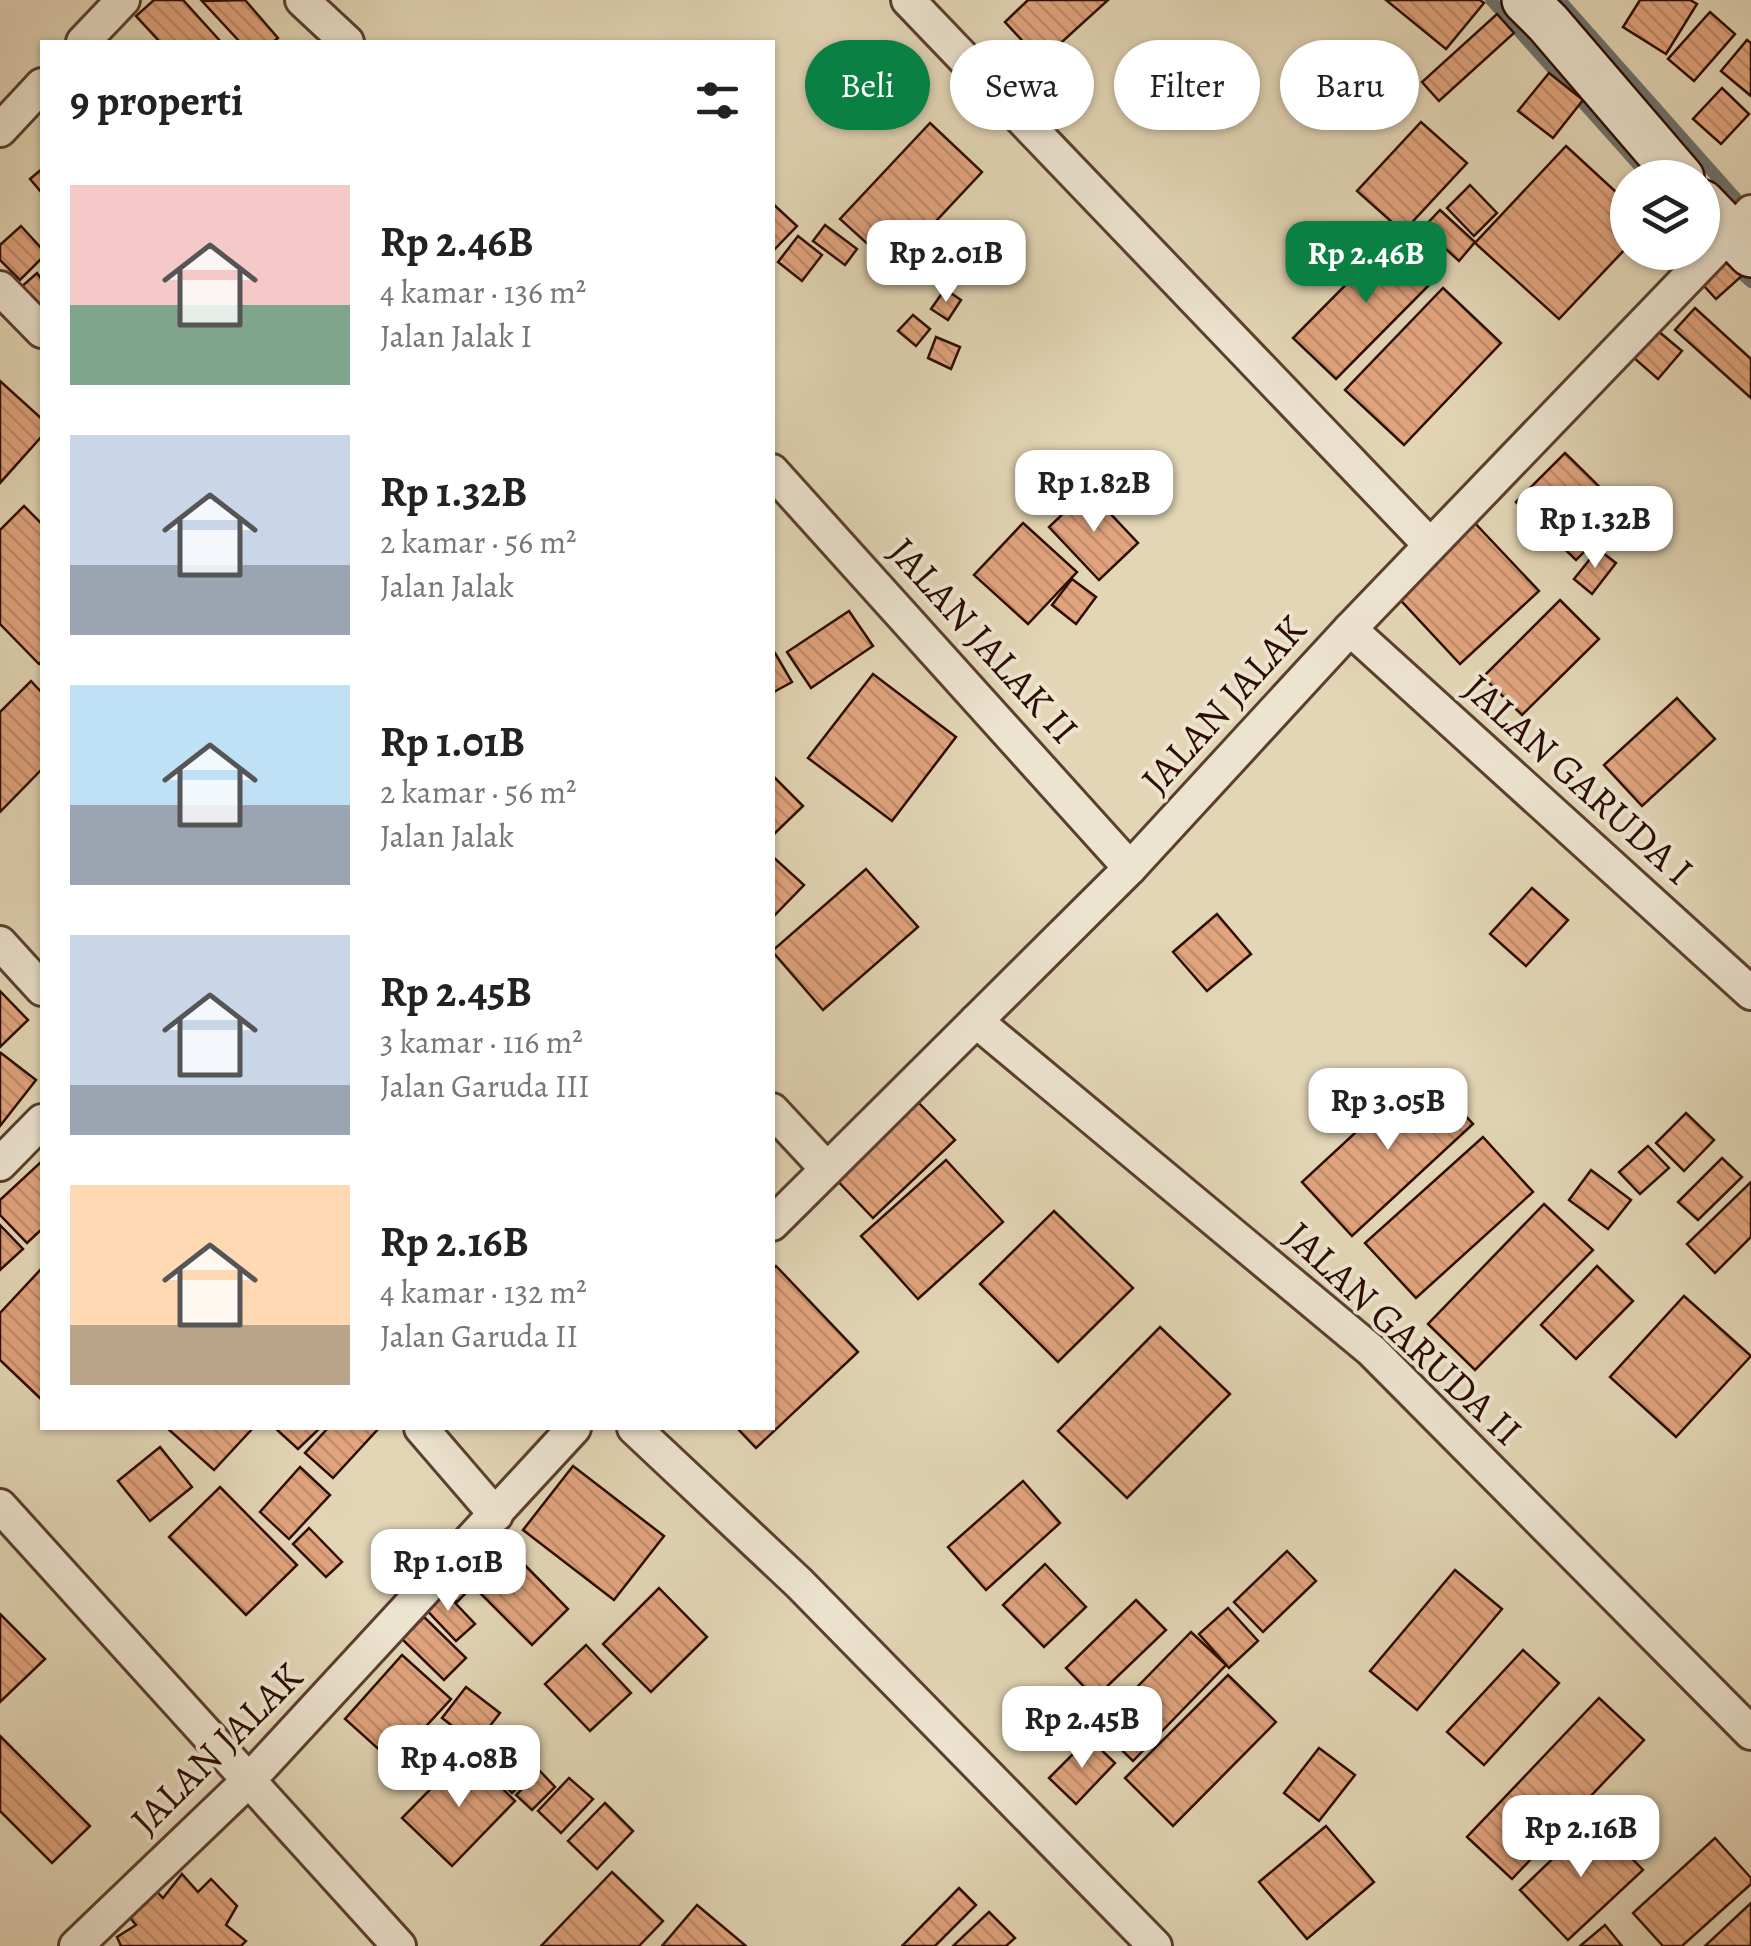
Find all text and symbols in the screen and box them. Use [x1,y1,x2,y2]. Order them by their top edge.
chip: Beli [805,40,930,130]
chip: Sewa [950,40,1094,130]
chip: Filter [1114,40,1260,130]
chip: Baru [1280,40,1419,130]
text: 9 properti [70,72,243,129]
icon: filters [690,73,745,128]
map controls [1610,160,1720,270]
button: layers [1610,160,1720,270]
text: Rp 2.46B [380,213,533,270]
pin: Rp 2.01B [843,220,1049,305]
pin: Rp 2.46B [1263,221,1469,306]
icon: home [150,225,270,345]
text: Rp 2.01B [889,230,1003,274]
text: Rp 2.46B [1308,231,1424,275]
text: 4 kamar · 136 m² [380,270,586,314]
text: Jalan Jalak I [380,314,532,358]
pin: Rp 1.82B [991,450,1197,535]
text: Rp 1.82B [1037,460,1151,504]
text: Rp 1.32B [380,463,527,520]
icon: home [150,475,270,595]
pin: Rp 1.32B [1492,486,1698,571]
text: Rp 1.32B [1539,496,1651,540]
text: 2 kamar · 56 m² [380,520,577,564]
street label: JALAN JALAK II [876,525,1091,755]
text: Jalan Jalak [380,564,514,608]
street label: JALAN JALAK [1128,603,1318,806]
street label: JALAN GARUDA I [1452,661,1705,897]
text: Rp 1.01B [380,713,525,770]
icon: home [150,725,270,845]
text: 2 kamar · 56 m² [380,770,577,814]
text: Jalan Jalak [380,814,514,858]
text: Rp 2.45B [380,963,532,1020]
icon: home [150,975,270,1095]
text: 3 kamar · 116 m² [380,1020,583,1064]
text: Jalan Garuda III [380,1064,590,1108]
pin: Rp 3.05B [1285,1068,1491,1153]
text: Rp 3.05B [1330,1078,1446,1122]
street label: JALAN GARUDA II [1273,1209,1534,1458]
text: Rp 2.16B [380,1213,529,1270]
icon: home [150,1225,270,1345]
text: 4 kamar · 132 m² [380,1270,587,1314]
text: Jalan Garuda II [380,1314,578,1358]
pin: Rp 1.01B [345,1529,551,1614]
text: Rp 1.01B [393,1539,503,1583]
street label: JALAN JALAK [118,1650,315,1847]
pin: Rp 2.45B [979,1686,1185,1771]
text: Rp 2.45B [1024,1696,1140,1740]
pin: Rp 4.08B [356,1725,562,1810]
text: Rp 4.08B [400,1735,518,1779]
pin: Rp 2.16B [1478,1795,1684,1880]
text: Rp 2.16B [1524,1805,1638,1849]

